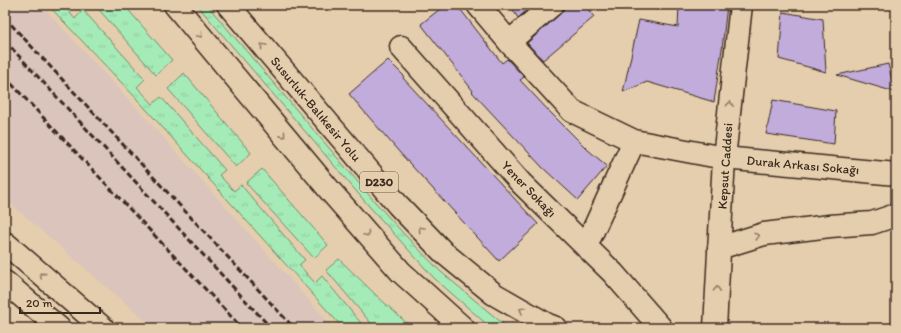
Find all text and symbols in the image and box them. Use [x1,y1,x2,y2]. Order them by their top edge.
one-way arrow [195,30,202,38]
one-way arrow [260,43,267,50]
street label: Susurluk-Balıkesir Yolu [268,54,364,164]
one-way arrow [725,101,734,107]
street label: Kepsut Caddesi [714,122,736,210]
one-way arrow [278,130,285,137]
street label: Durak Arkası Sokağı [746,153,860,177]
street label: Yener Sokağı [498,158,560,220]
road number: D230 [360,172,398,192]
one-way arrow [418,226,426,234]
one-way arrow [363,229,370,236]
one-way arrow [753,232,760,241]
one-way arrow [39,273,47,280]
one-way arrow [713,286,722,292]
scale bar [20,289,100,315]
text: 20 m [26,296,53,310]
one-way arrow [519,307,526,314]

